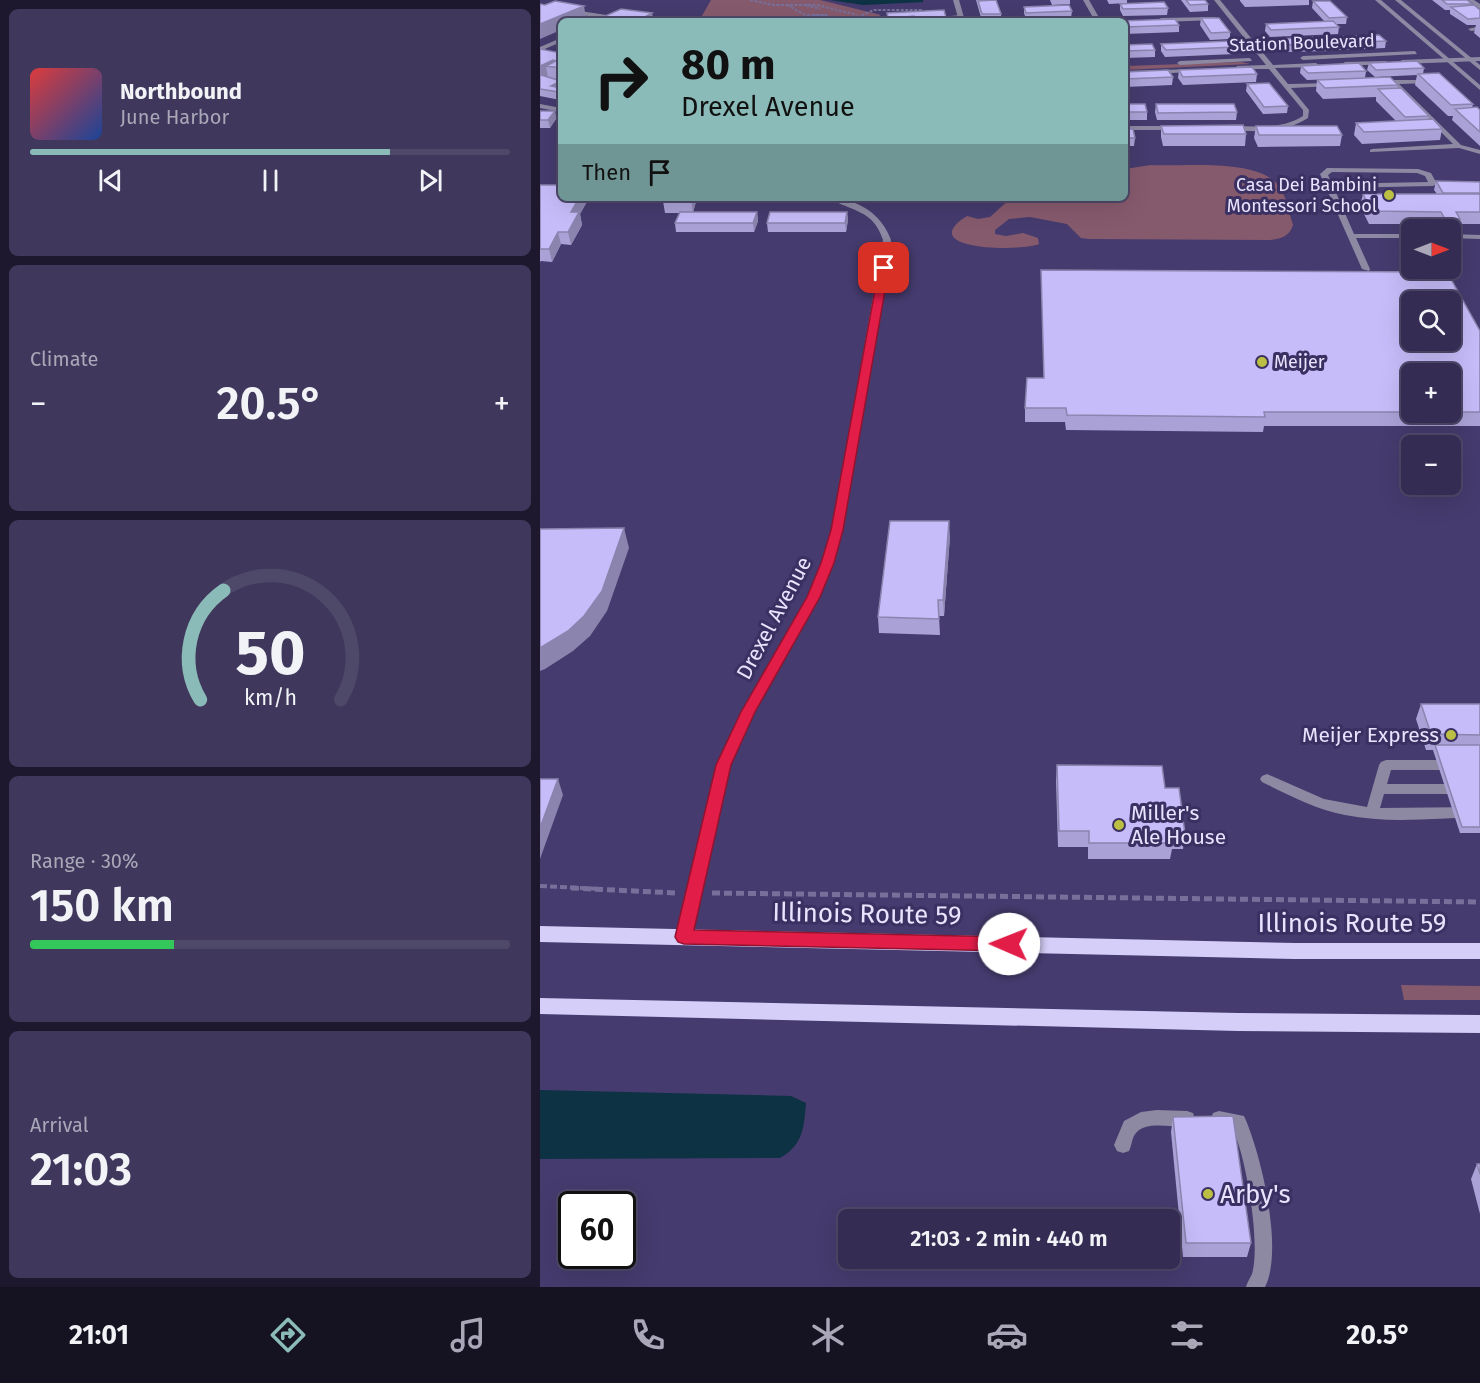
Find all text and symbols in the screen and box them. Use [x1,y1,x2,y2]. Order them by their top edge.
street label: Station Boulevard [1229,29,1375,57]
text: 80 m [681,40,775,90]
icon: right [582,42,660,120]
text: Northbound [120,78,242,105]
text: Drexel Avenue [681,91,855,123]
text: June Harbor [120,105,229,129]
icon: arrive [643,156,676,189]
text: Then [582,159,631,186]
icon: previous [94,164,127,197]
icon: pause [254,164,287,197]
icon: next [414,164,447,197]
place label: Casa Dei Bambini Montessori School [1227,174,1377,217]
marker: Casa Dei Bambini Montessori School [1382,188,1396,202]
north arrow [1401,219,1461,279]
map controls [1401,219,1461,495]
pin [858,242,909,293]
icon: arrive [867,251,900,284]
button: search [1401,291,1461,351]
text: Climate [30,347,98,371]
place label: Meijer [1274,351,1325,373]
marker: Meijer [1255,355,1269,369]
button: + [1401,363,1461,423]
text: 20.5° [216,377,324,431]
text: − [30,384,47,424]
text: + [494,384,510,424]
button: − [1401,435,1461,495]
street label: Drexel Avenue [731,552,817,684]
text: 50 [235,617,305,692]
text: km/h [243,686,297,712]
place label: Meijer Express [1302,722,1439,748]
marker: Meijer Express [1444,728,1458,742]
place label: Miller's Ale House [1131,800,1226,850]
marker: Miller's Ale House [1112,818,1126,832]
text: Range · 30% [30,849,139,873]
text: 150 km [30,879,174,933]
street label: Illinois Route 59 [772,897,962,931]
street label: Illinois Route 59 [1257,908,1447,939]
position arrow [977,912,1041,976]
text: Arrival [30,1113,89,1137]
text: 21:03 [30,1143,132,1197]
place label: Arby's [1220,1179,1291,1210]
marker: Arby's [1201,1187,1215,1201]
speed limit sign: 60 [558,1191,636,1269]
text: 21:03 · 2 min · 440 m [910,1225,1108,1252]
icon: directions [267,1314,309,1356]
icon: music [447,1314,489,1356]
icon: phone [627,1314,669,1356]
icon: climate [807,1314,849,1356]
icon: car [986,1314,1028,1356]
icon: filters [1166,1314,1208,1356]
text: 21:01 [69,1319,129,1351]
text: 20.5° [1346,1319,1411,1351]

